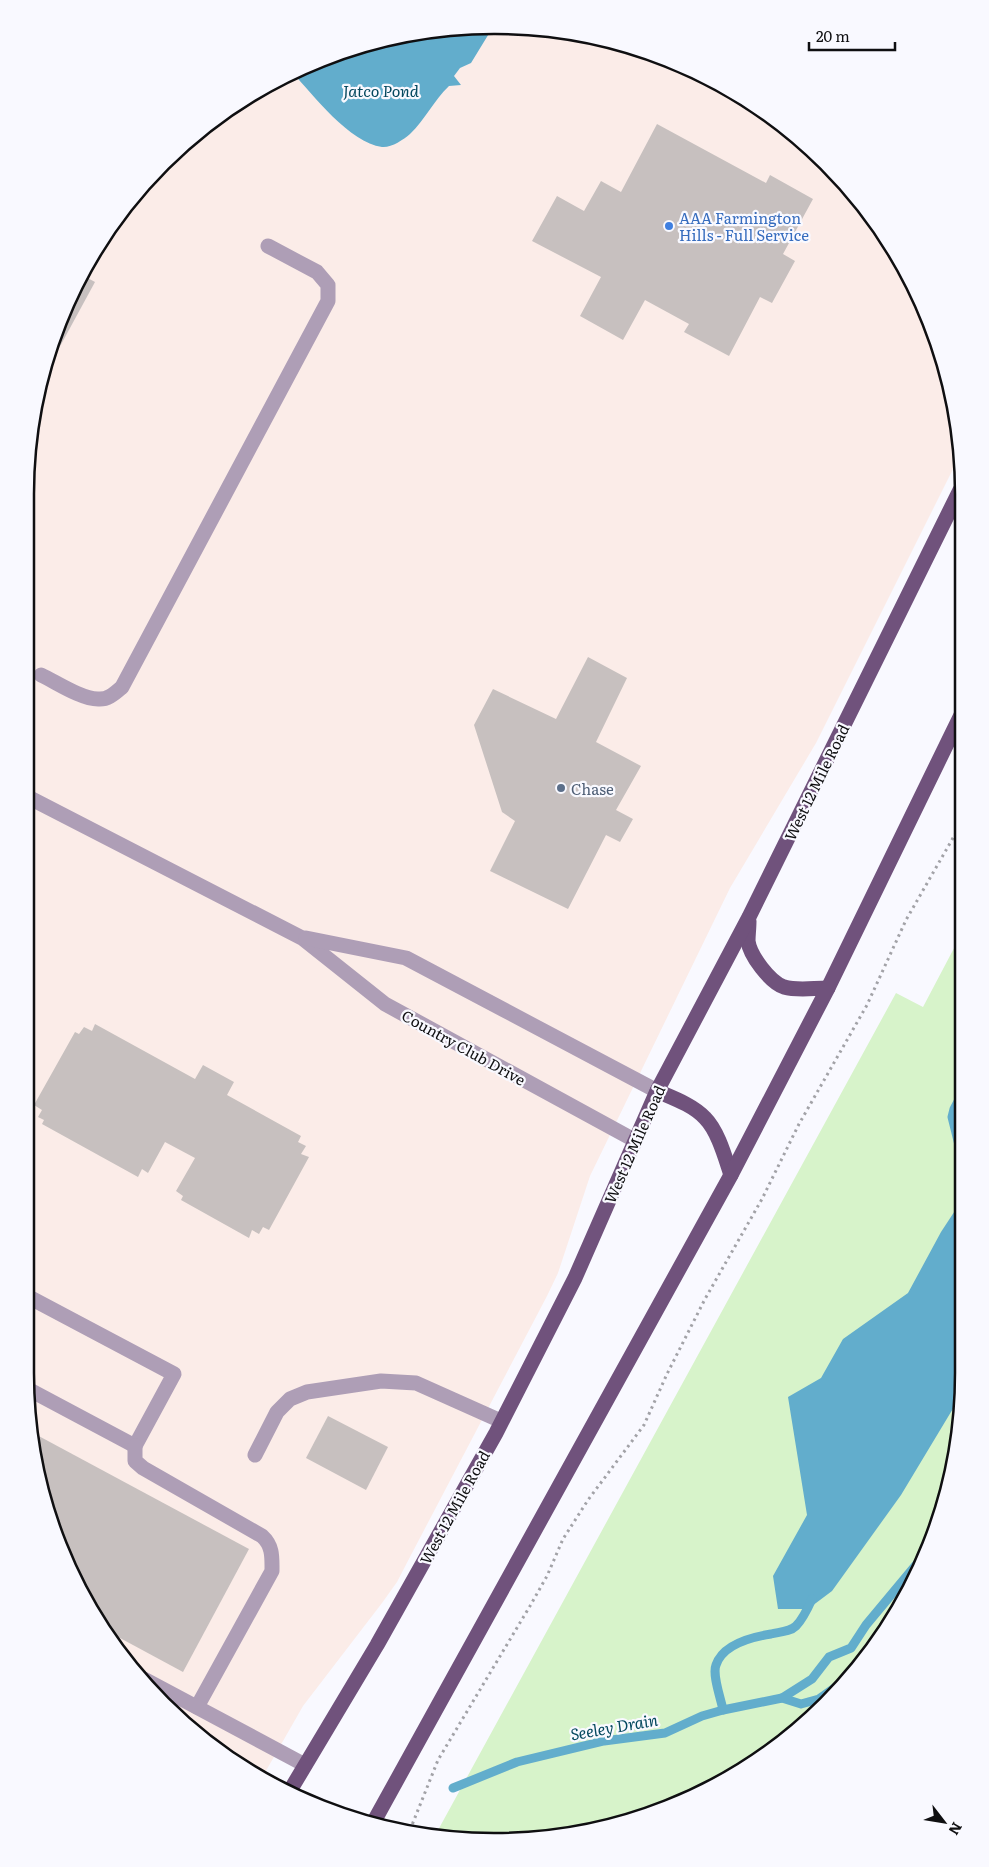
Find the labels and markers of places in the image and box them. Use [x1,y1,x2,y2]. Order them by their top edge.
place label: AAA Farmington Hills - Full Service [679,206,809,246]
marker: AAA Farmington Hills - Full Service [663,220,675,232]
place label: Chase [571,777,614,800]
marker: Chase [555,782,567,794]

